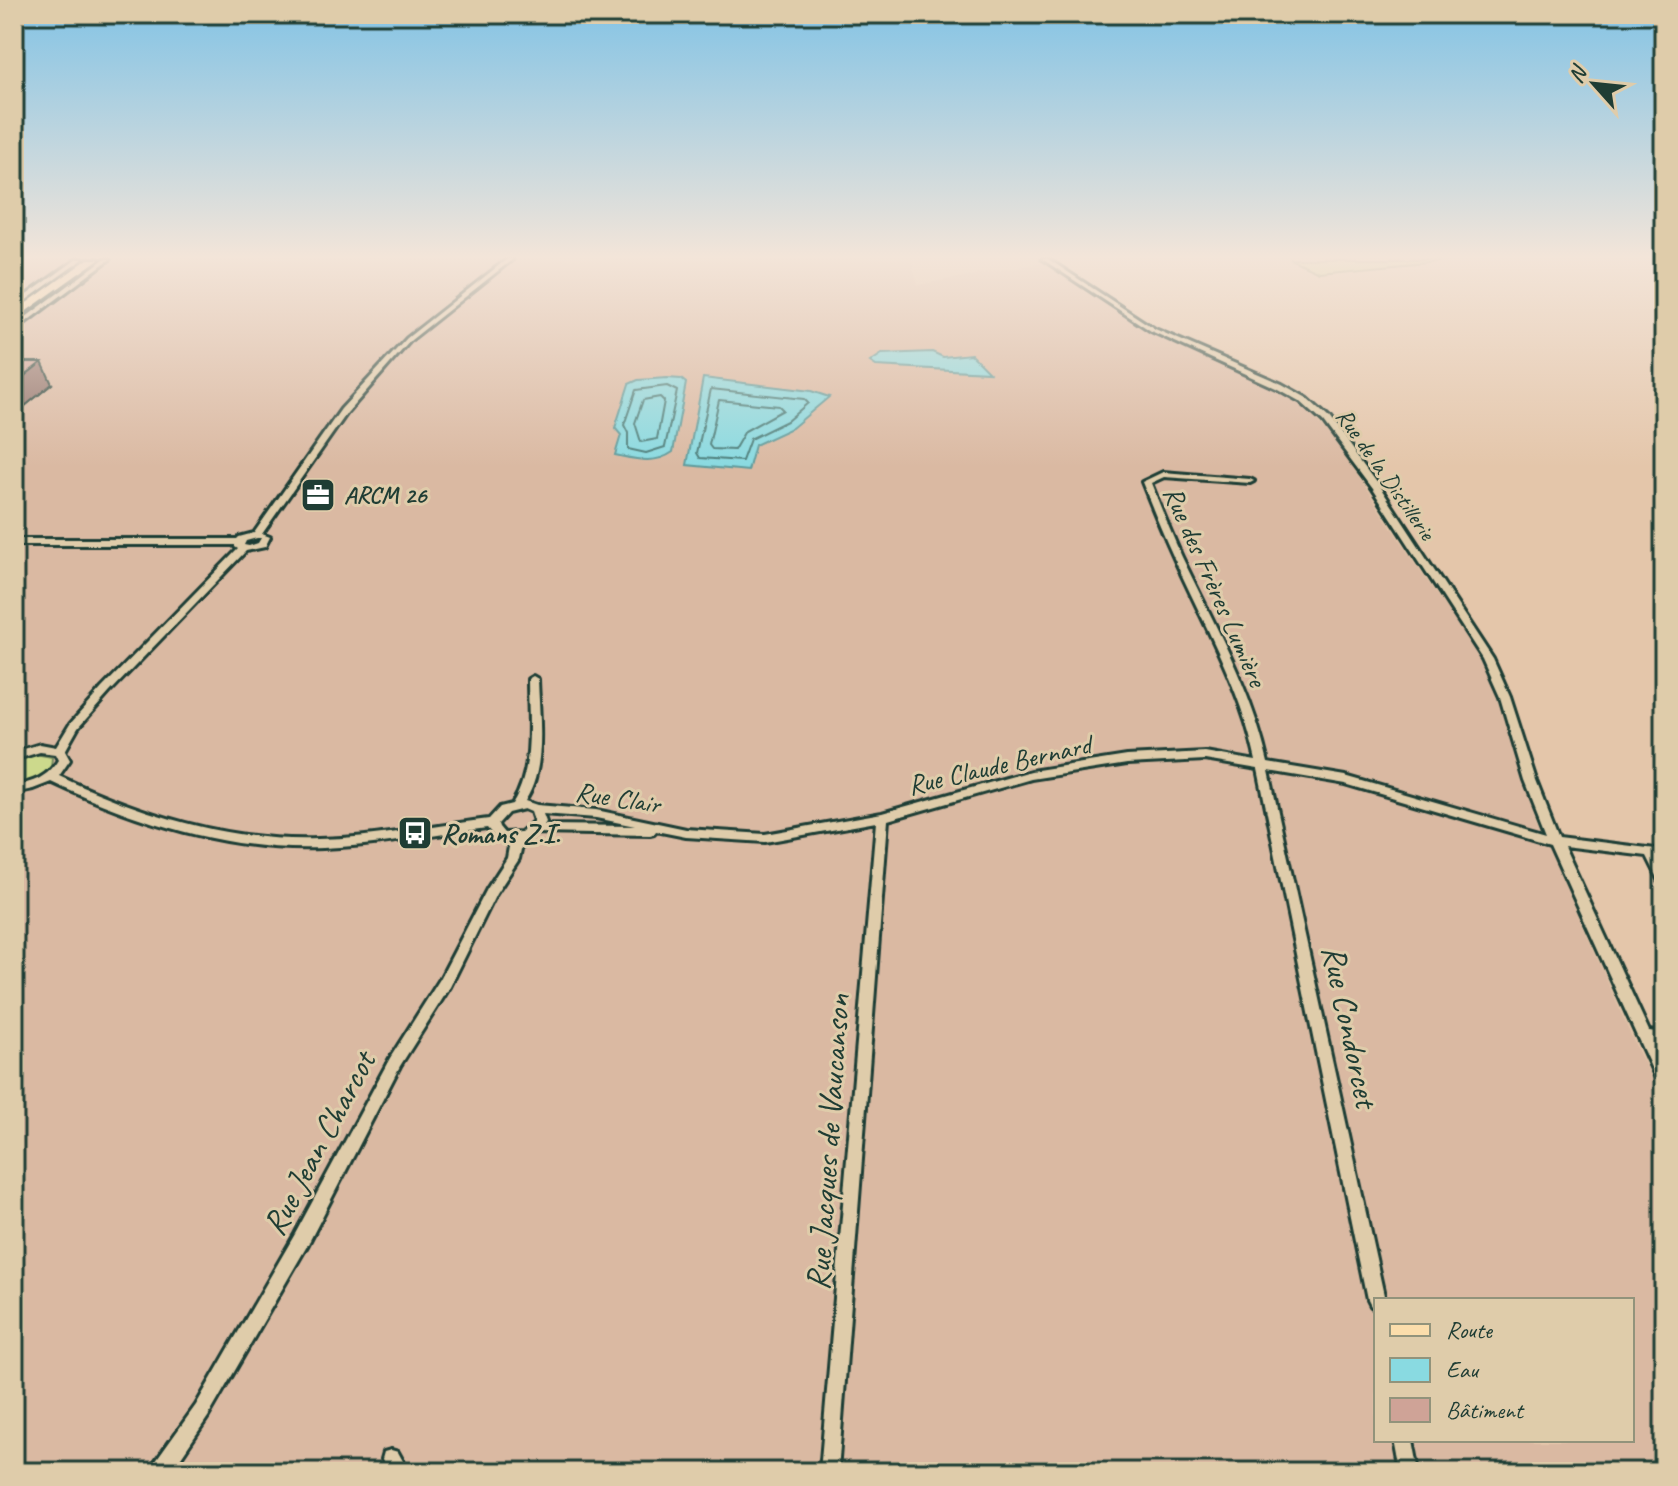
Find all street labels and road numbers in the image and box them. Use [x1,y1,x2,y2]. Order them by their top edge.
street label: Rue de la Distillerie [1330,402,1444,547]
street label: Rue des Frères Lumière [1156,481,1276,694]
street label: Rue Claude Bernard [904,725,1098,803]
street label: Rue Clair [573,774,665,822]
street label: Rue Condorcet [1312,941,1389,1115]
street label: Rue Jacques de Vaucanson [796,992,859,1292]
street label: Rue Jean Charcot [252,1041,387,1242]

